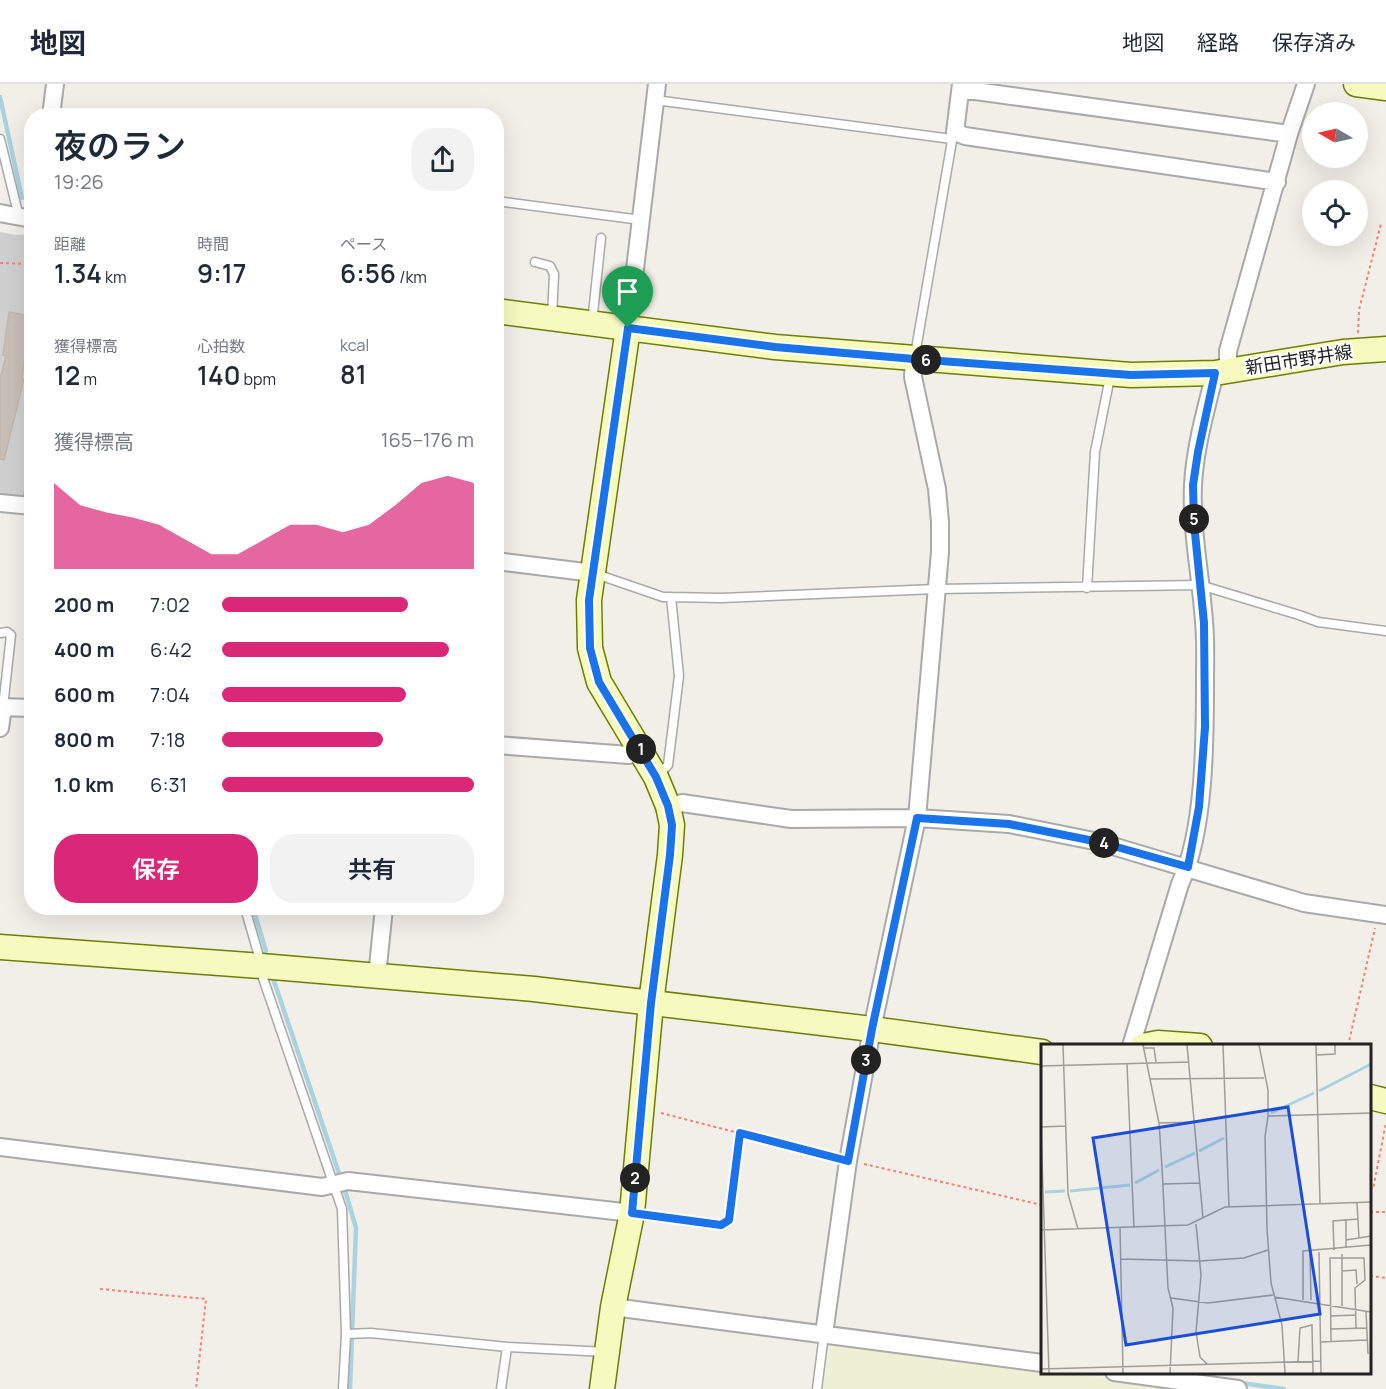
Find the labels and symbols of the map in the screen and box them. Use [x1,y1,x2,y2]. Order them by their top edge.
north arrow [1302,102,1368,168]
pin [602,266,653,328]
street label: 新田市野井線 [1244,339,1354,379]
pin: 6 [911,345,941,375]
pin: 5 [1179,504,1209,534]
pin: 1 [626,734,656,764]
pin: 4 [1089,828,1119,858]
inset map [1041,1044,1371,1374]
pin: 3 [851,1045,881,1075]
pin: 2 [620,1163,650,1193]

